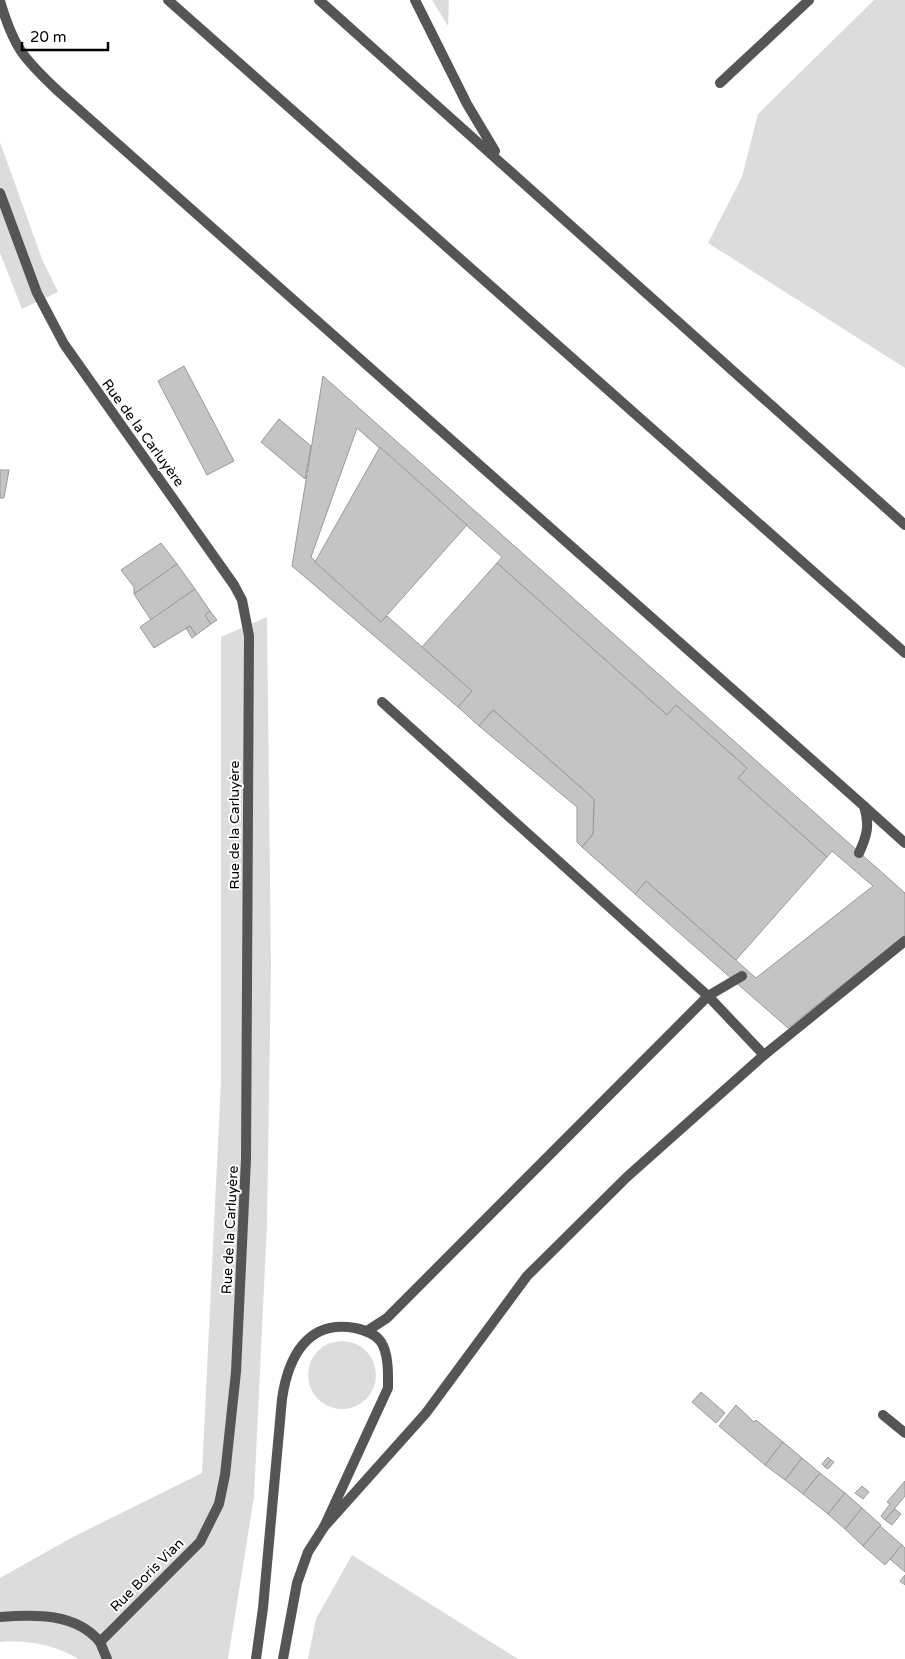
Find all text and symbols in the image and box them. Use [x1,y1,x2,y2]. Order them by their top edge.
scale bar [22,20,109,52]
text: 20 m [30,28,67,46]
street label: Rue de la Carluyère [98,376,188,490]
street label: Rue de la Carluyère [226,761,243,889]
street label: Rue de la Carluyère [218,1165,242,1295]
street label: Rue Boris Vian [107,1535,187,1615]

